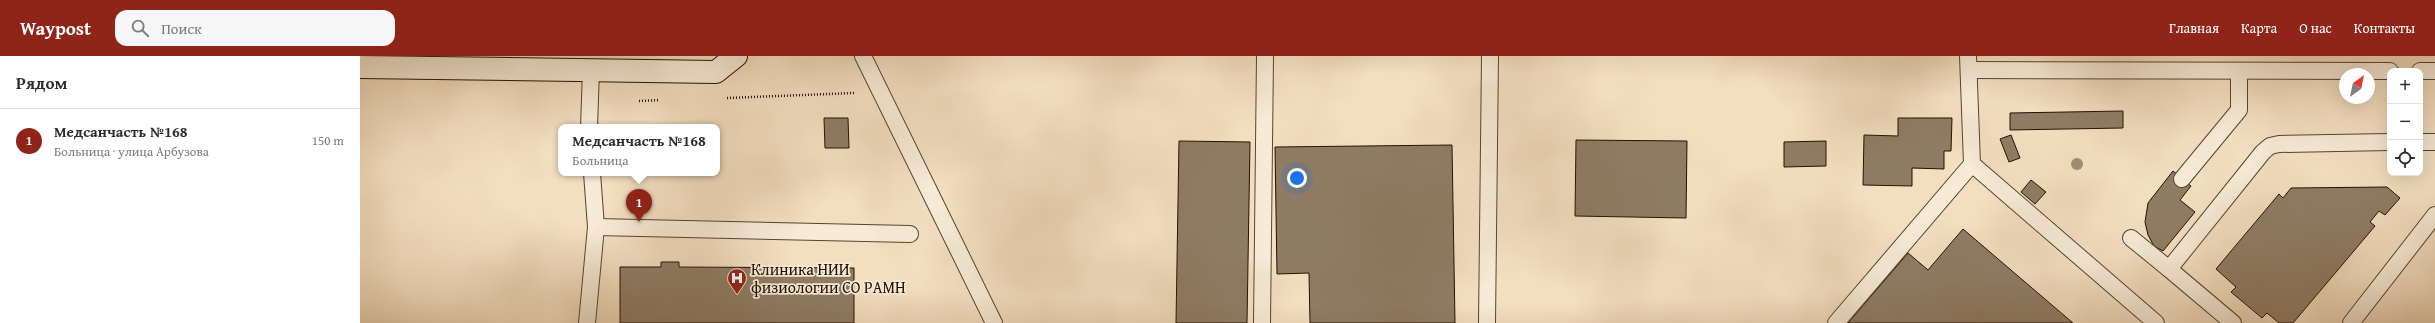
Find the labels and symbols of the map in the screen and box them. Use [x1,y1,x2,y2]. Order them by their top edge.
north arrow [2339,68,2375,104]
your location [1287,168,1307,188]
pin: 1 [626,189,652,222]
place label: Клиника НИИ физиологии СО РАМН [751,257,906,299]
hospital icon: Клиника НИИ физиологии СО РАМН [726,267,748,295]

